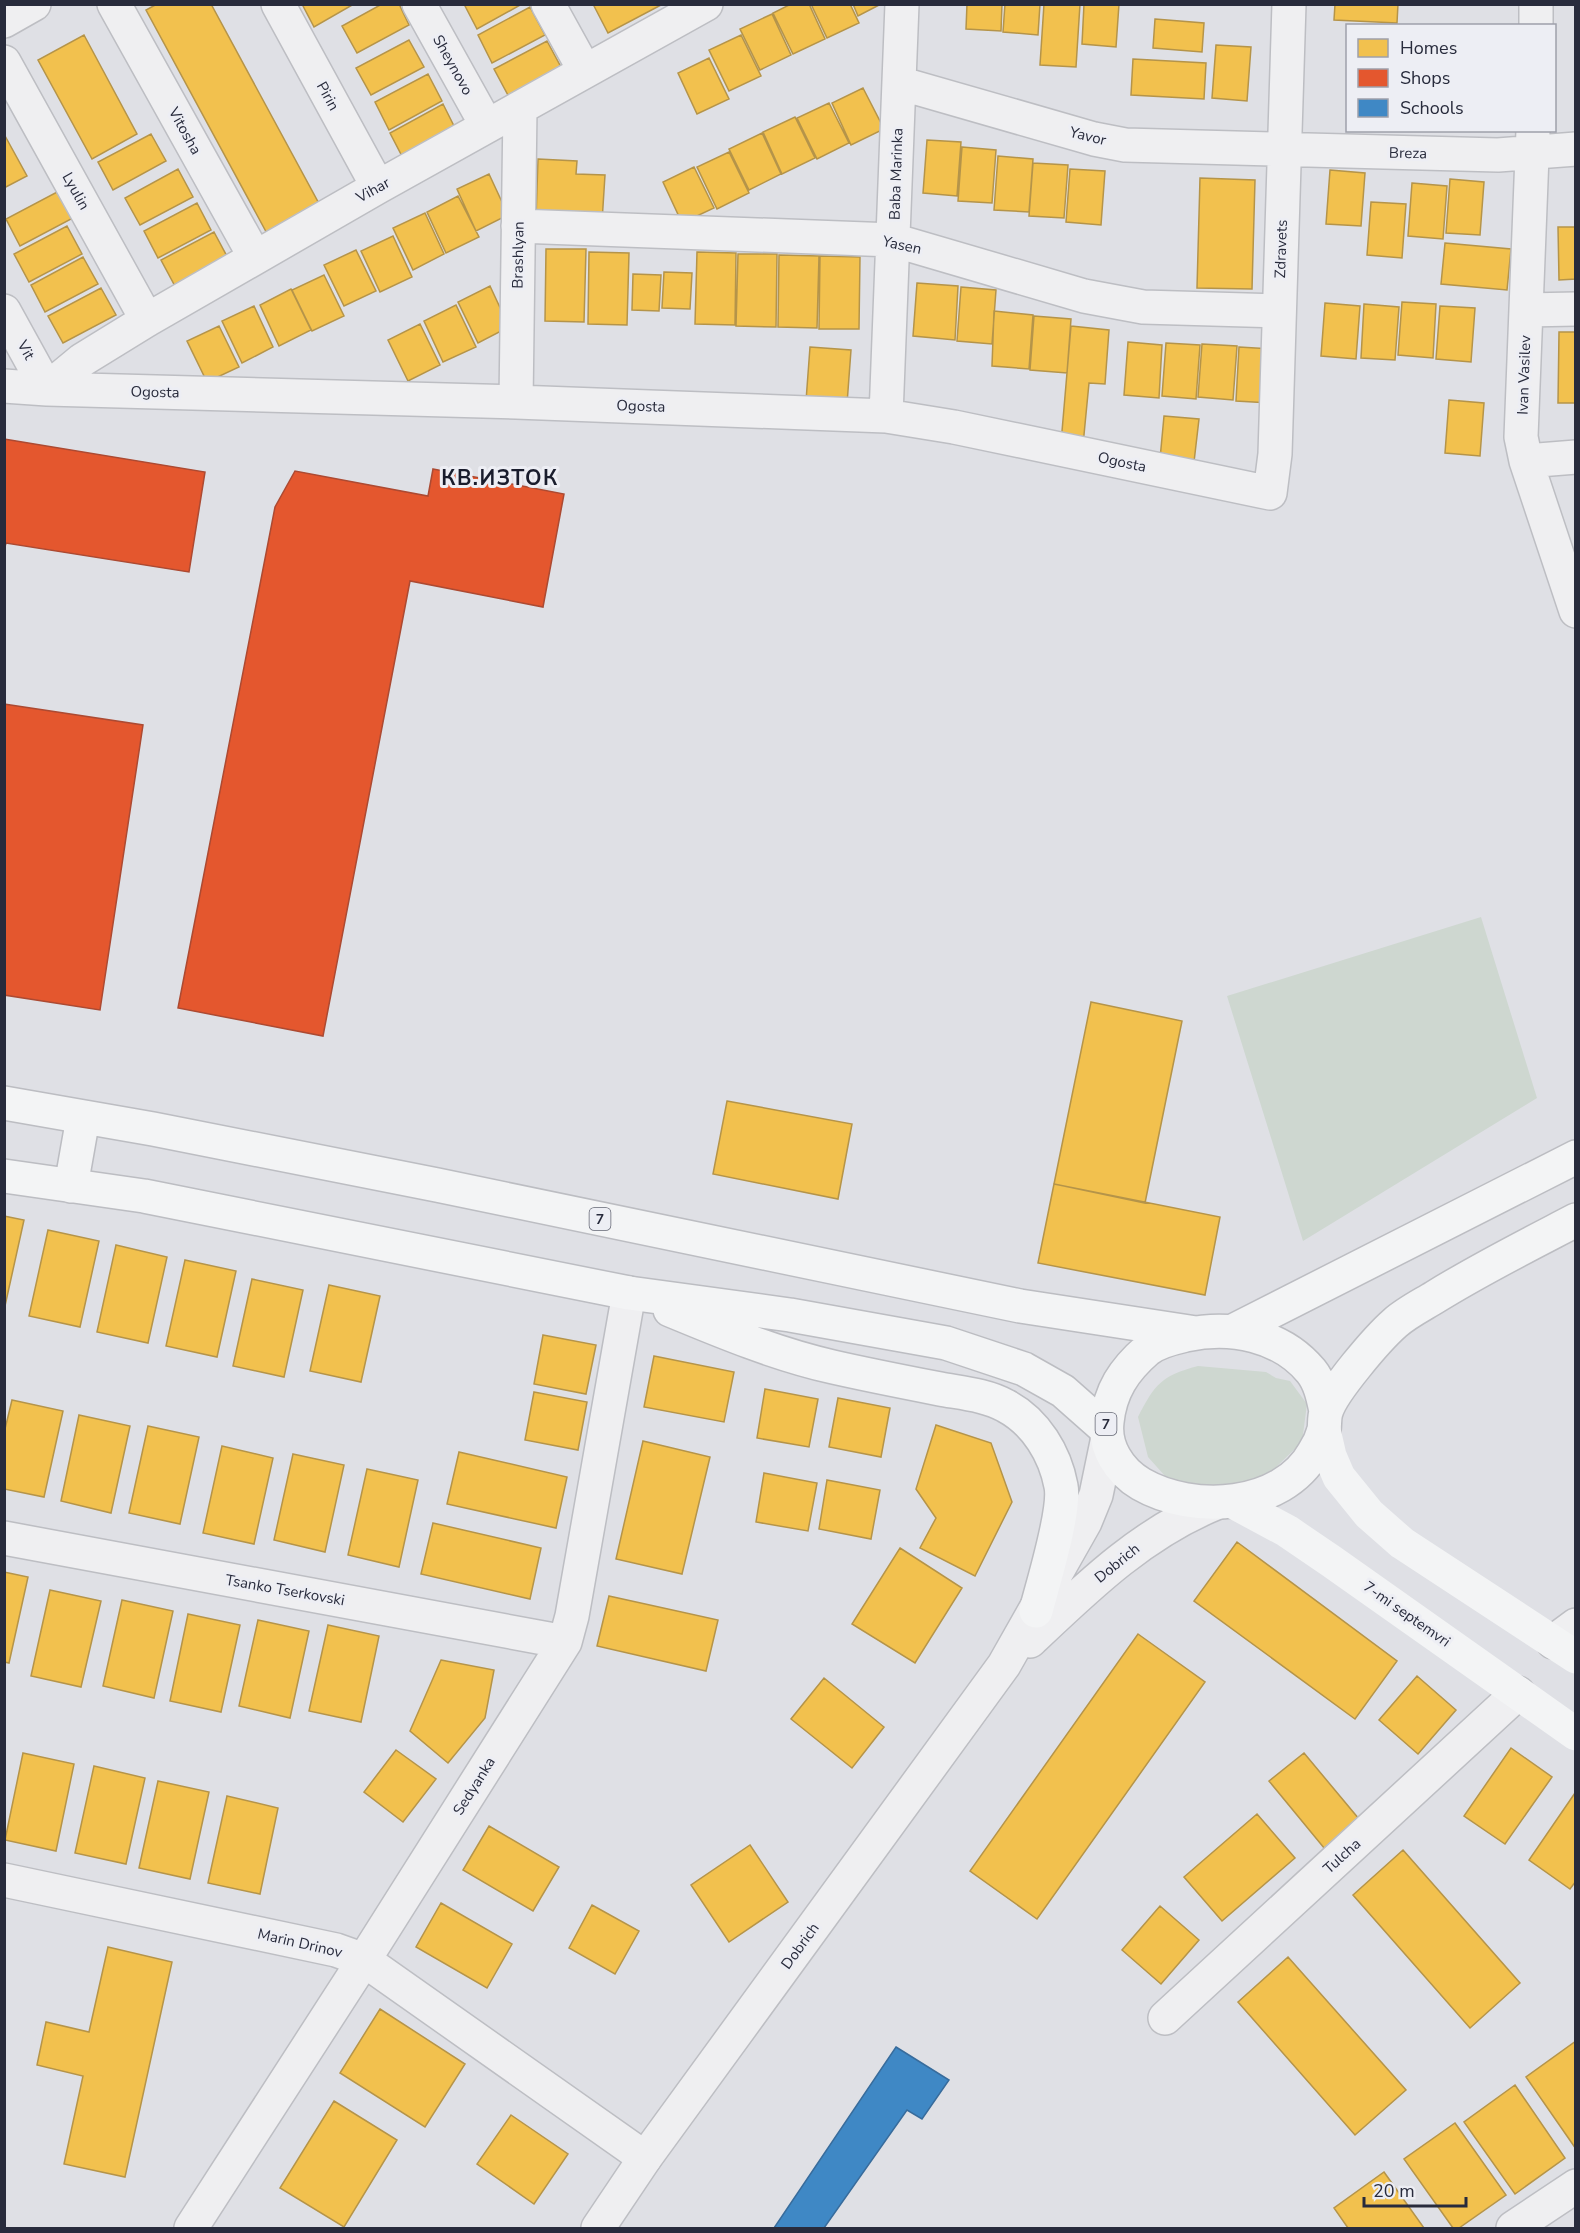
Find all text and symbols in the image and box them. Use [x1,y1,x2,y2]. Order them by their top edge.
legend [1346,24,1556,132]
street label: Sheynovo [428,31,478,99]
text: Homes [1400,36,1457,60]
text: Shops [1400,66,1450,90]
street label: Pirin [312,78,344,114]
text: Schools [1400,96,1464,120]
street label: Vitosha [163,103,206,158]
street label: Yavor [1067,122,1109,150]
street label: Baba Marinka [884,128,908,220]
street label: Breza [1389,143,1427,163]
street label: Lyulin [58,169,94,213]
street label: Vihar [352,172,394,208]
street label: Zdravets [1270,219,1292,279]
street label: Brashlyan [507,221,529,289]
street label: Yasen [880,231,923,259]
street label: Ivan Vasilev [1513,334,1535,415]
street label: Vit [12,336,40,364]
street label: Ogosta [130,382,180,402]
street label: Ogosta [616,395,666,417]
street label: Ogosta [1096,447,1148,477]
district label: КВ.ИЗТОК [441,464,559,492]
road number: 7 [590,1208,610,1230]
road number: 7 [1096,1413,1116,1435]
street label: Dobrich [1090,1539,1144,1587]
street label: Tsanko Tserkovski [224,1570,346,1610]
street label: 7-mi septemvri [1360,1577,1454,1651]
street label: Sedyanka [448,1753,500,1819]
street label: Tulcha [1319,1834,1365,1878]
street label: Dobrich [776,1919,824,1973]
street label: Marin Drinov [256,1924,345,1963]
scale bar [1364,2170,1466,2208]
text: 20 m [1373,2179,1415,2203]

